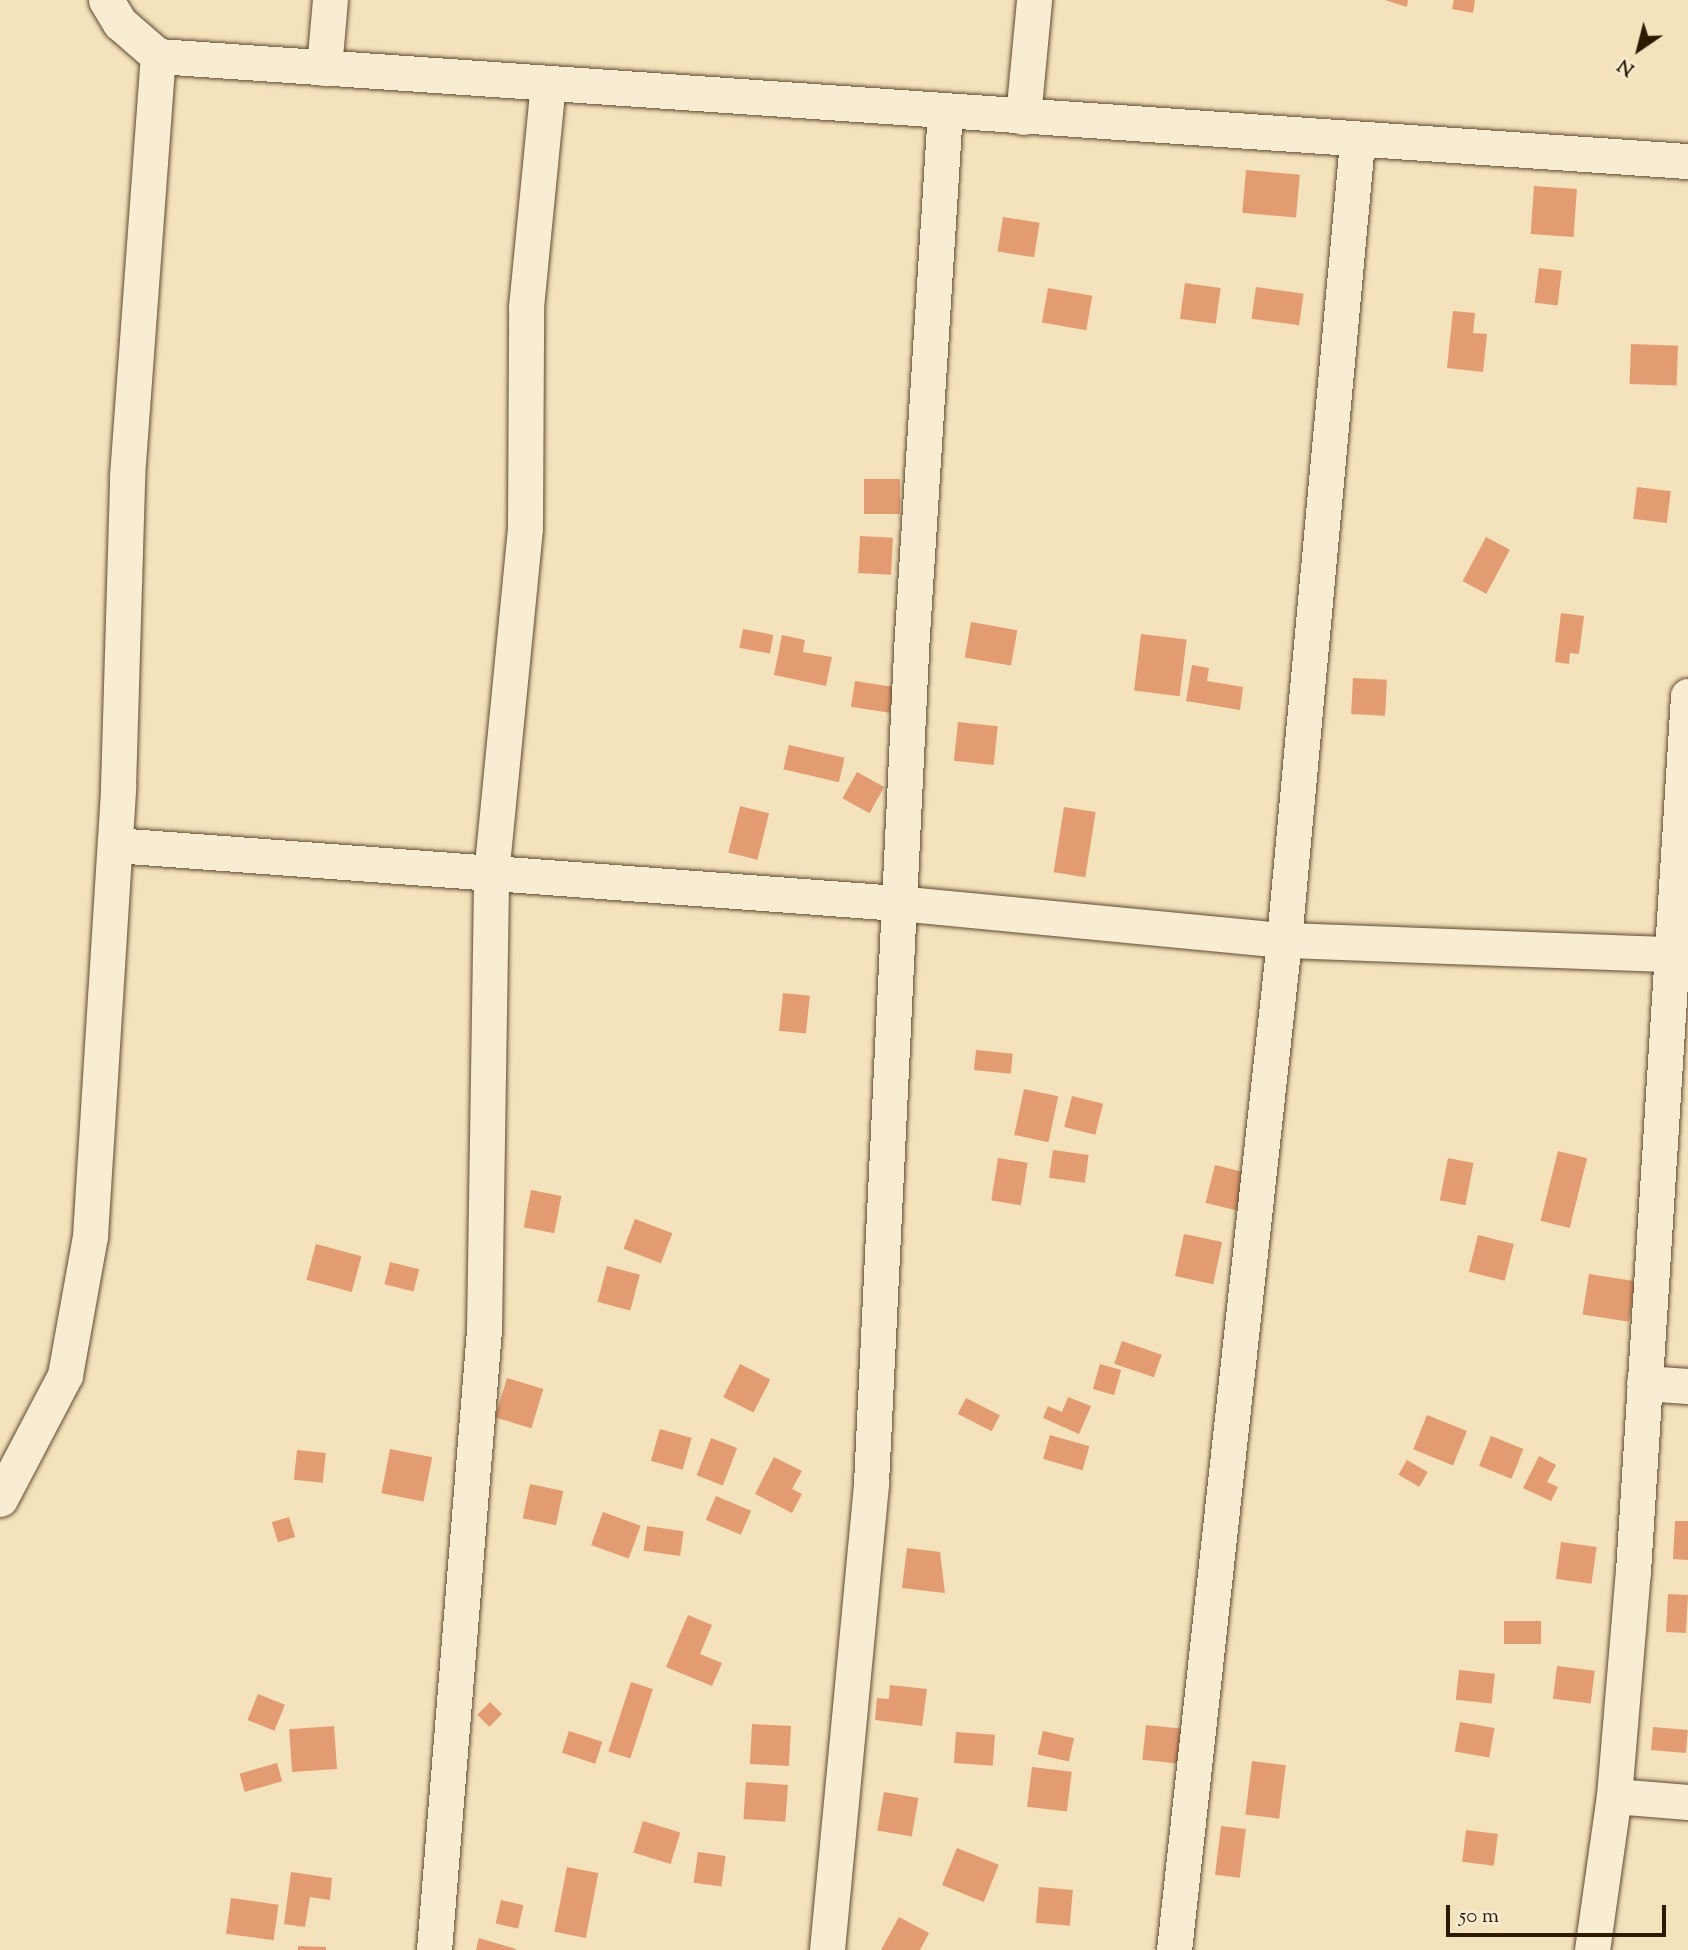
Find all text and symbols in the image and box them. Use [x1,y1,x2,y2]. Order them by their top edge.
north arrow [1604,14,1674,84]
text: N [1613,51,1641,82]
scale bar [1450,1890,1670,1934]
text: 50 m [1459,1902,1499,1932]

